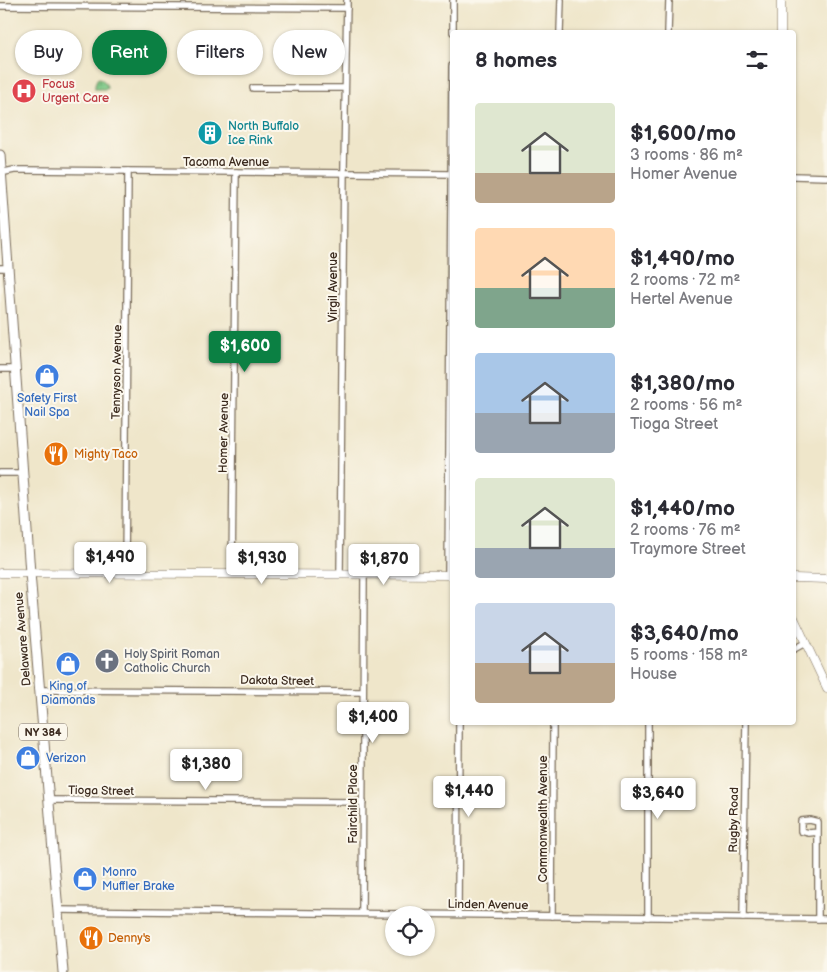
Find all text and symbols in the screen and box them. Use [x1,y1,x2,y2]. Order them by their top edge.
chip: Buy [15,30,82,75]
chip: Rent [92,30,167,75]
chip: Filters [177,30,263,75]
chip: New [273,30,345,75]
icon: filters [743,46,771,74]
text: 8 homes [475,48,557,73]
place label: Focus Urgent Care [42,77,109,106]
hospital icon: Focus Urgent Care [11,78,37,104]
place label: North Buffalo Ice Rink [228,119,299,148]
building icon: North Buffalo Ice Rink [197,120,223,146]
text: $1,600/mo [630,121,736,146]
icon: home [515,123,575,183]
text: 3 rooms · 86 m² [630,146,743,165]
street label: Tacoma Avenue [183,155,269,170]
text: Homer Avenue [630,165,737,184]
text: $1,490/mo [630,246,735,271]
icon: home [515,248,575,308]
street label: Virgil Avenue [326,252,341,322]
text: 2 rooms · 72 m² [630,271,740,290]
text: Hertel Avenue [630,290,733,309]
street label: Tennyson Avenue [109,324,125,420]
pin: $1,600 [204,330,286,373]
text: $1,600 [220,337,270,356]
shop icon: Safety First Nail Spa [34,363,60,389]
text: $1,380/mo [630,371,735,396]
icon: home [515,373,575,433]
place label: Safety First Nail Spa [17,391,77,420]
street label: Homer Avenue [216,393,232,473]
text: 2 rooms · 56 m² [630,396,742,415]
text: Tioga Street [630,415,718,434]
restaurant icon: Mighty Taco [43,441,69,467]
place label: Mighty Taco [74,447,138,462]
text: $1,440/mo [630,496,735,521]
icon: home [515,498,575,558]
text: 2 rooms · 76 m² [630,521,741,540]
text: Traymore Street [630,540,746,559]
pin: $1,490 [69,542,151,584]
pin: $1,930 [221,542,303,585]
pin: $1,870 [343,544,425,586]
text: $1,490 [85,548,135,567]
text: $1,930 [237,549,287,568]
text: $1,870 [359,550,409,569]
street label: Delaware Avenue [11,591,35,687]
text: $3,640/mo [630,621,739,646]
icon: home [515,623,575,683]
text: 5 rooms · 158 m² [630,646,748,665]
place label: Holy Spirit Roman Catholic Church [124,647,220,676]
church icon: Holy Spirit Roman Catholic Church [94,648,120,674]
shop icon: King of Diamonds [55,651,81,677]
text: House [630,665,677,684]
street label: Dakota Street [240,673,314,689]
place label: King of Diamonds [41,679,95,708]
pin: $1,400 [332,702,414,744]
text: $1,400 [348,708,398,727]
road number: NY 384 [19,724,67,740]
shop icon: Verizon [15,745,41,771]
pin: $1,380 [165,748,247,791]
place label: Verizon [46,751,86,766]
text: $1,380 [181,755,231,774]
street label: Commonwealth Avenue [536,755,551,883]
street label: Fairchild Place [346,764,361,844]
pin: $1,440 [428,776,510,818]
pin: $3,640 [617,778,699,820]
text: $1,440 [444,782,494,801]
street label: Tioga Street [68,783,134,799]
text: $3,640 [632,784,684,803]
street label: Rugby Road [726,787,742,853]
place label: Monro Muffler Brake [102,865,175,894]
shop icon: Monro Muffler Brake [72,866,98,892]
street label: Linden Avenue [448,897,528,913]
map controls [385,906,435,956]
button: locate [385,906,435,956]
restaurant icon: Denny's [78,925,104,951]
place label: Denny's [108,931,151,946]

